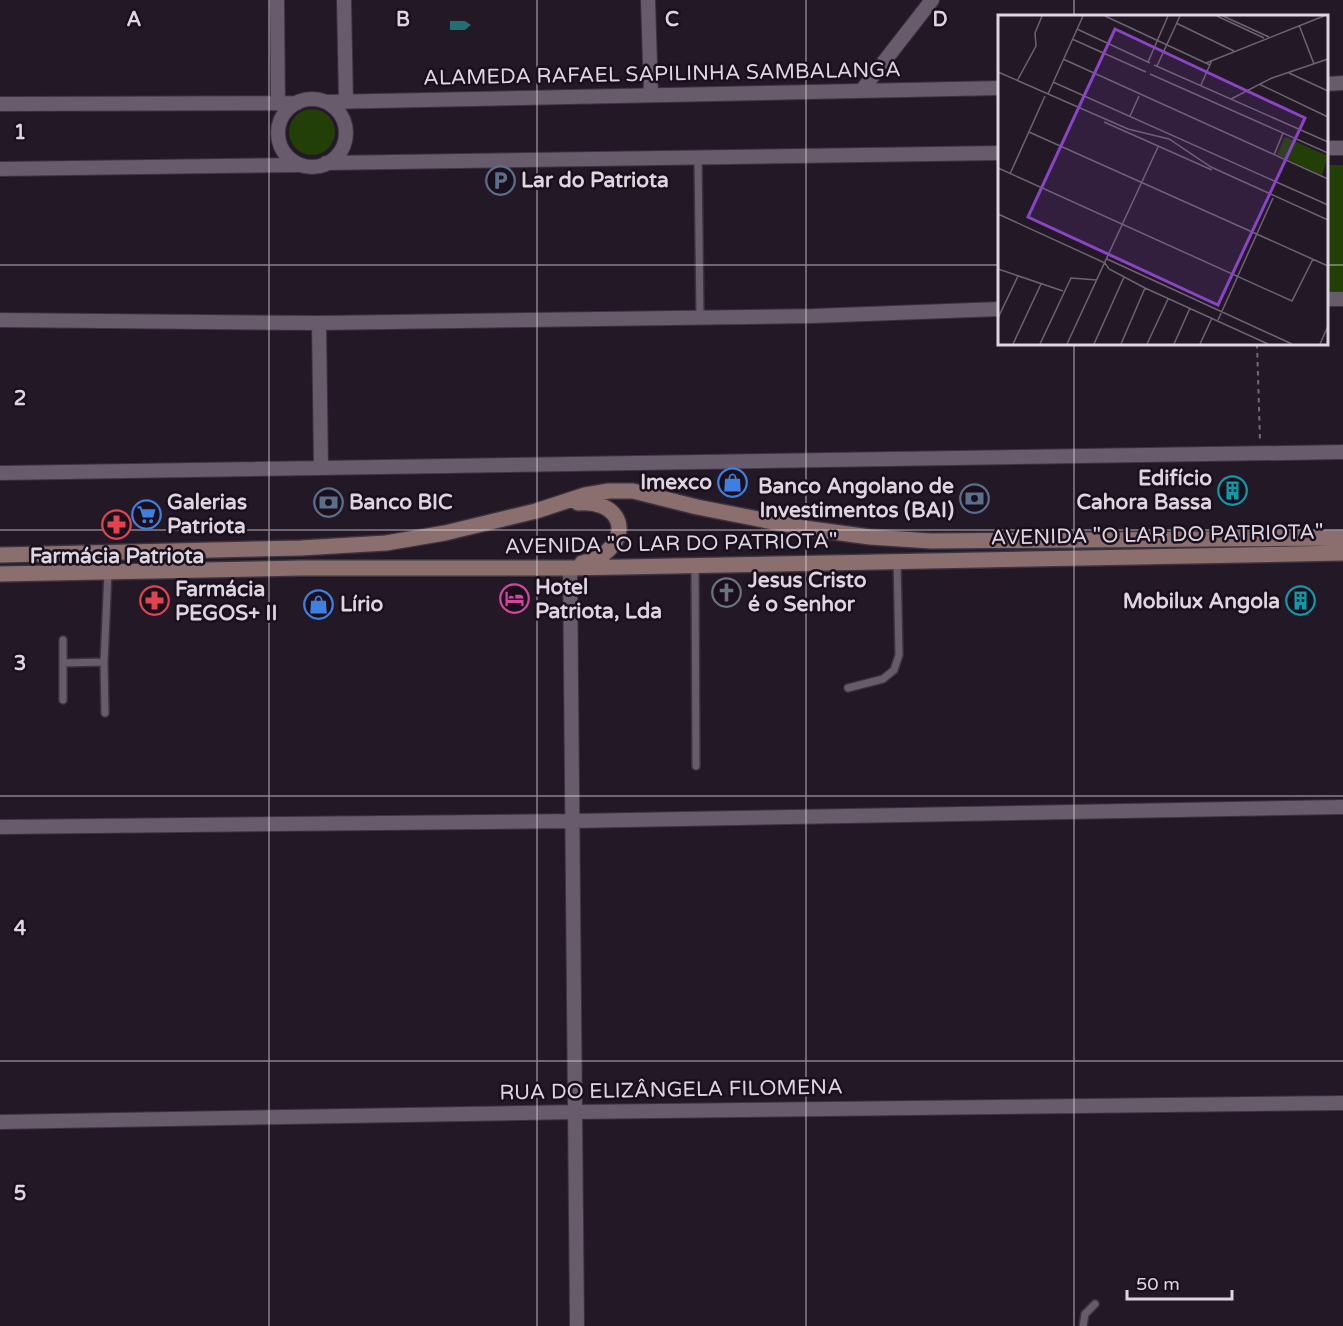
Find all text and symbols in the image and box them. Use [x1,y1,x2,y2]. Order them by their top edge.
text: A [127,8,142,32]
text: B [396,8,410,32]
text: C [665,8,679,32]
text: D [932,8,948,32]
inset map [998,15,1328,345]
street label: ALAMEDA RAFAEL SAPILINHA SAMBALANGA [423,57,901,91]
text: 1 [14,121,26,145]
parking icon: Lar do Patriota [484,164,516,196]
place label: Lar do Patriota [521,168,669,193]
text: 2 [14,387,26,411]
shop icon: Imexco [717,466,749,498]
place label: Edifício Cahora Bassa [1076,466,1212,515]
place label: Imexco [640,470,712,495]
place label: Banco Angolano de Investimentos (BAI) [758,474,954,523]
building icon: Edifício Cahora Bassa [1217,474,1249,506]
bank icon: Banco Angolano de Investimentos (BAI) [959,482,991,514]
bank icon: Banco BIC [312,486,344,518]
place label: Galerias Patriota [167,490,247,539]
place label: Banco BIC [349,490,453,515]
supermarket icon: Galerias Patriota [130,498,162,530]
pharmacy icon: Farmácia Patriota [101,509,133,541]
street label: AVENIDA "O LAR DO PATRIOTA" [990,520,1324,550]
street label: AVENIDA "O LAR DO PATRIOTA" [504,529,838,559]
place label: Farmácia Patriota [30,544,204,569]
place label: Jesus Cristo é o Senhor [747,568,867,617]
place label: Hotel Patriota, Lda [535,575,662,624]
church icon: Jesus Cristo é o Senhor [711,576,743,608]
place label: Farmácia PEGOS+ II [175,577,277,626]
hotel icon: Hotel Patriota, Lda [498,583,530,615]
pharmacy icon: Farmácia PEGOS+ II [138,585,170,617]
building icon: Mobilux Angola [1285,585,1317,617]
shop icon: Lírio [303,588,335,620]
place label: Mobilux Angola [1123,589,1280,614]
place label: Lírio [340,592,384,617]
text: 3 [14,652,26,676]
text: 4 [14,917,27,941]
street label: RUA DO ELIZÂNGELA FILOMENA [499,1075,843,1105]
text: 5 [14,1182,26,1206]
scale bar [1127,1263,1232,1301]
text: 50 m [1136,1273,1180,1295]

